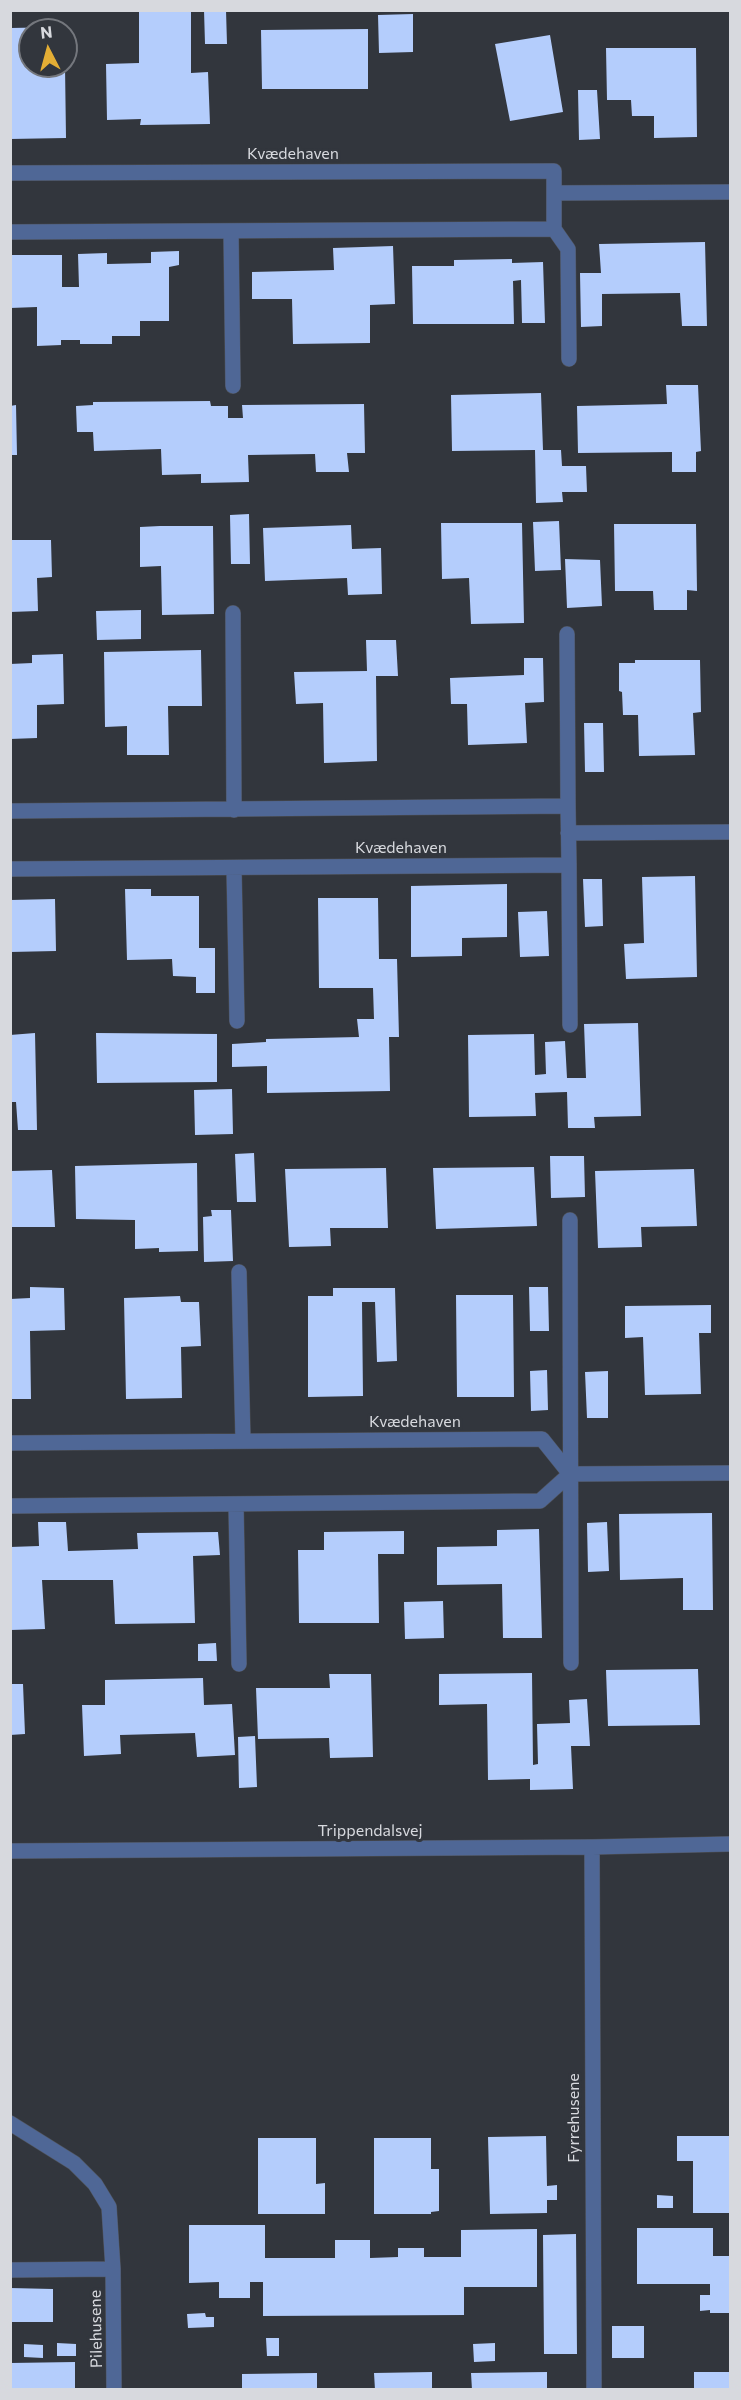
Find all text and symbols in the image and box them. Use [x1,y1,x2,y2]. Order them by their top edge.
north arrow [18,18,78,78]
text: N [39,22,53,42]
street label: Kvædehaven [247,144,339,164]
street label: Kvædehaven [355,838,447,858]
street label: Kvædehaven [369,1412,461,1432]
street label: Trippendalsvej [317,1821,423,1841]
street label: Fyrrehusene [564,2073,584,2163]
street label: Pilehusene [86,2290,106,2368]

